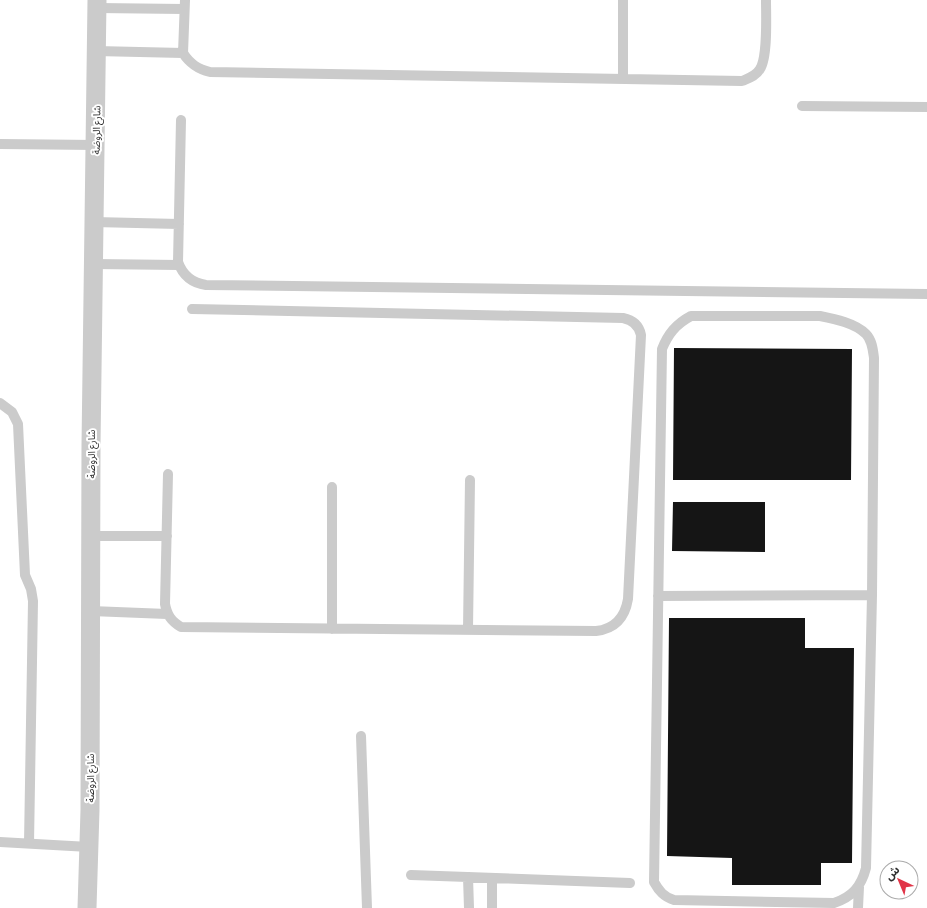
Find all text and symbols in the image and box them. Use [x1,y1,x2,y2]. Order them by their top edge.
street label: شارع الروضة [90,105,104,155]
street label: شارع الروضة [85,429,99,478]
street label: شارع الروضة [84,753,98,802]
north arrow [879,860,919,900]
text: ش [882,863,902,883]

